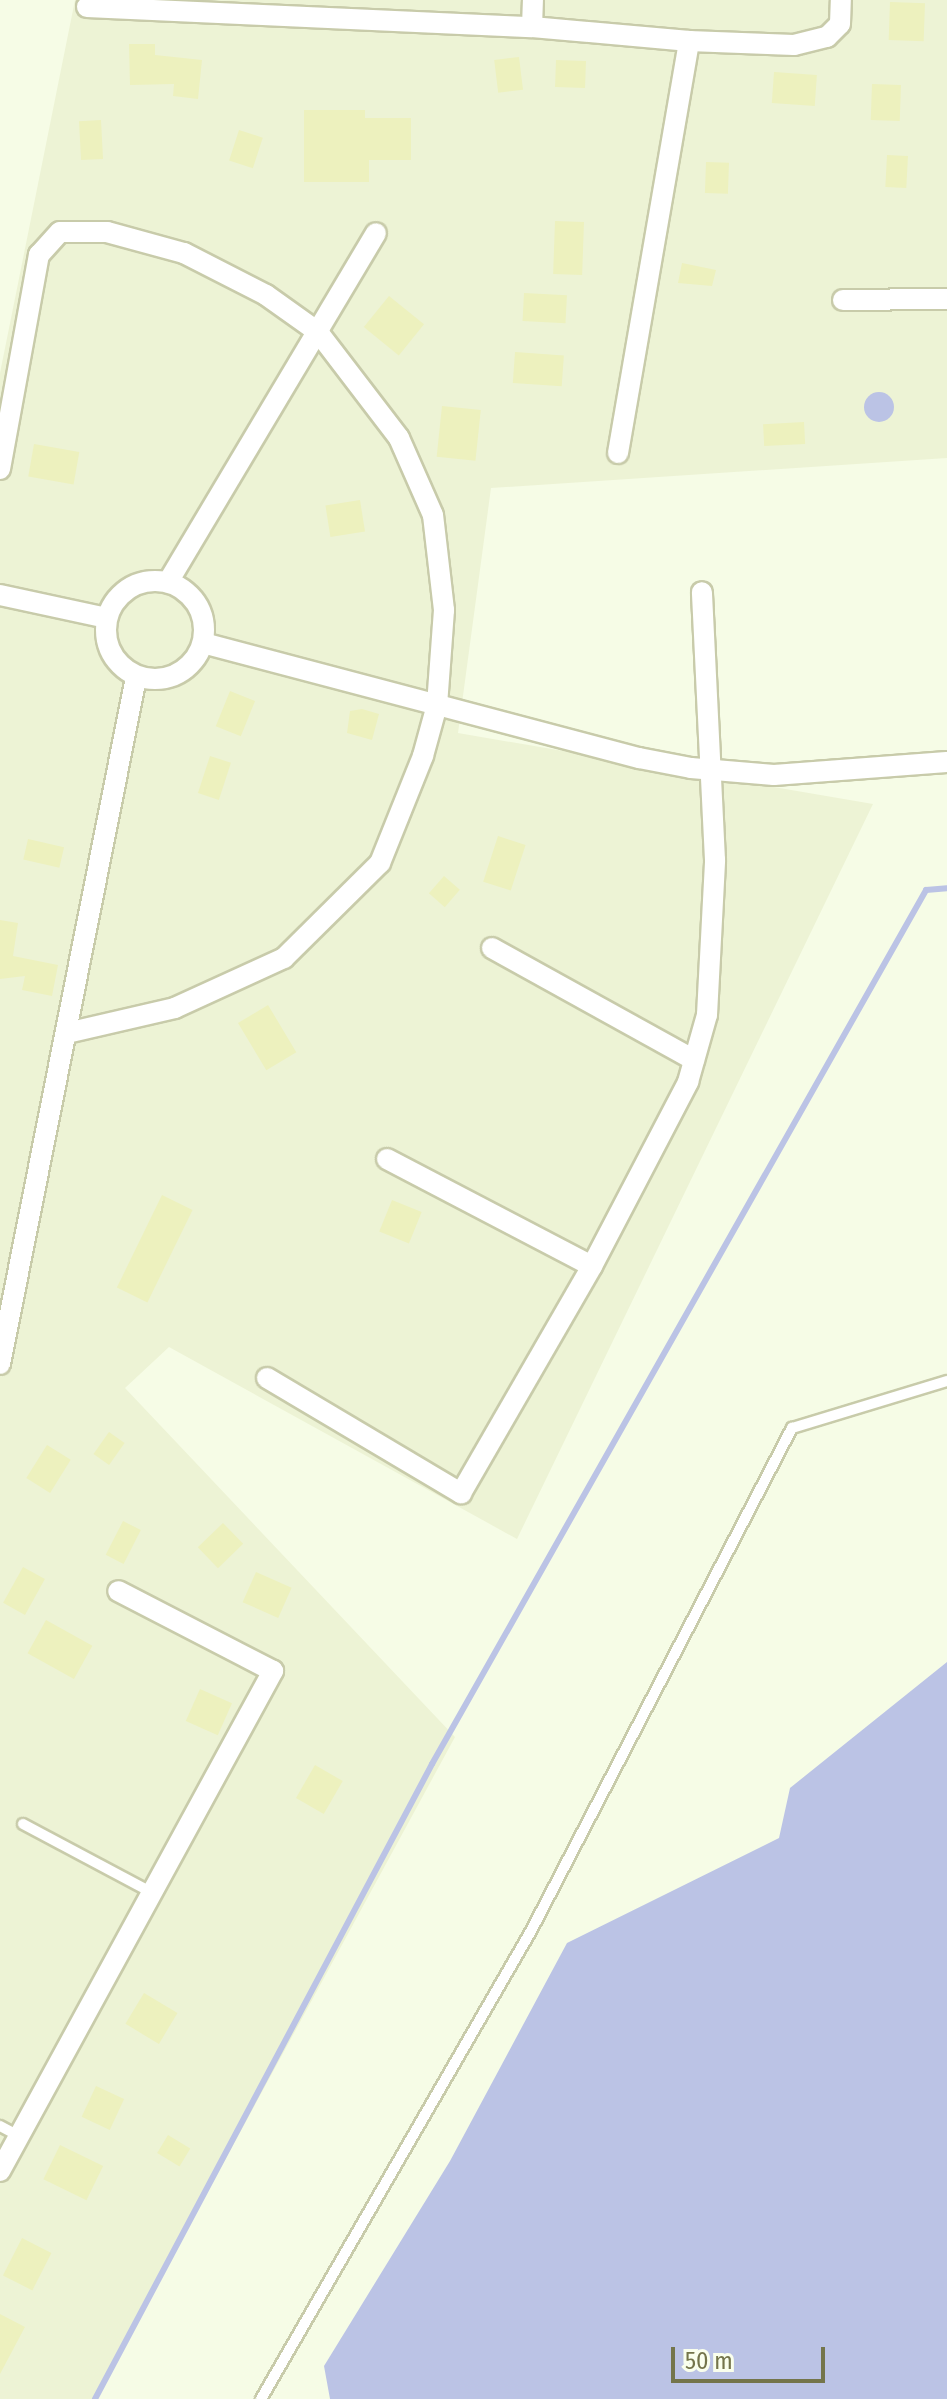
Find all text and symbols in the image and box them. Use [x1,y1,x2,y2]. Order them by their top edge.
scale bar [675,2331,829,2381]
text: 50 m [685,2347,733,2375]

